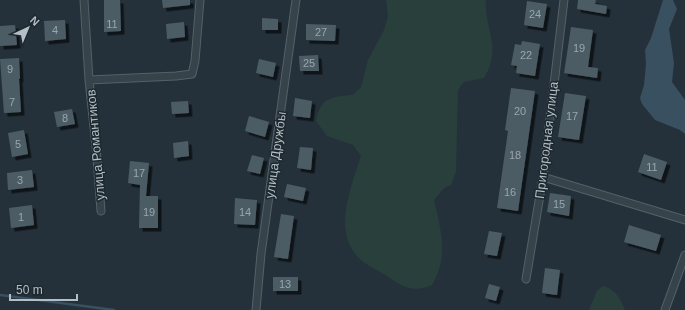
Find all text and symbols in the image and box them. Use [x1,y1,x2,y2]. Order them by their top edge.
north arrow [8,8,48,48]
house number: 24 [529,8,541,20]
text: N [28,14,42,28]
house number: 11 [106,18,118,30]
house number: 4 [52,24,58,36]
house number: 27 [315,26,327,38]
house number: 19 [573,42,585,54]
house number: 22 [520,49,532,61]
house number: 25 [303,57,315,69]
house number: 9 [7,63,13,75]
street label: Пригородная улица [532,80,561,200]
street label: улица Романтиков [83,89,108,201]
house number: 7 [9,96,15,108]
house number: 20 [514,105,526,117]
house number: 17 [566,110,578,122]
street label: улица Дружбы [262,111,289,199]
house number: 8 [62,112,68,124]
house number: 5 [15,138,21,150]
house number: 18 [509,149,521,161]
house number: 11 [646,161,658,173]
house number: 17 [133,167,145,179]
house number: 3 [17,174,23,186]
house number: 16 [504,186,516,198]
house number: 15 [553,198,565,210]
house number: 19 [143,206,155,218]
house number: 14 [239,206,251,218]
house number: 1 [18,211,24,223]
scale bar [10,276,77,302]
house number: 13 [279,278,291,290]
text: 50 m [16,283,43,297]

